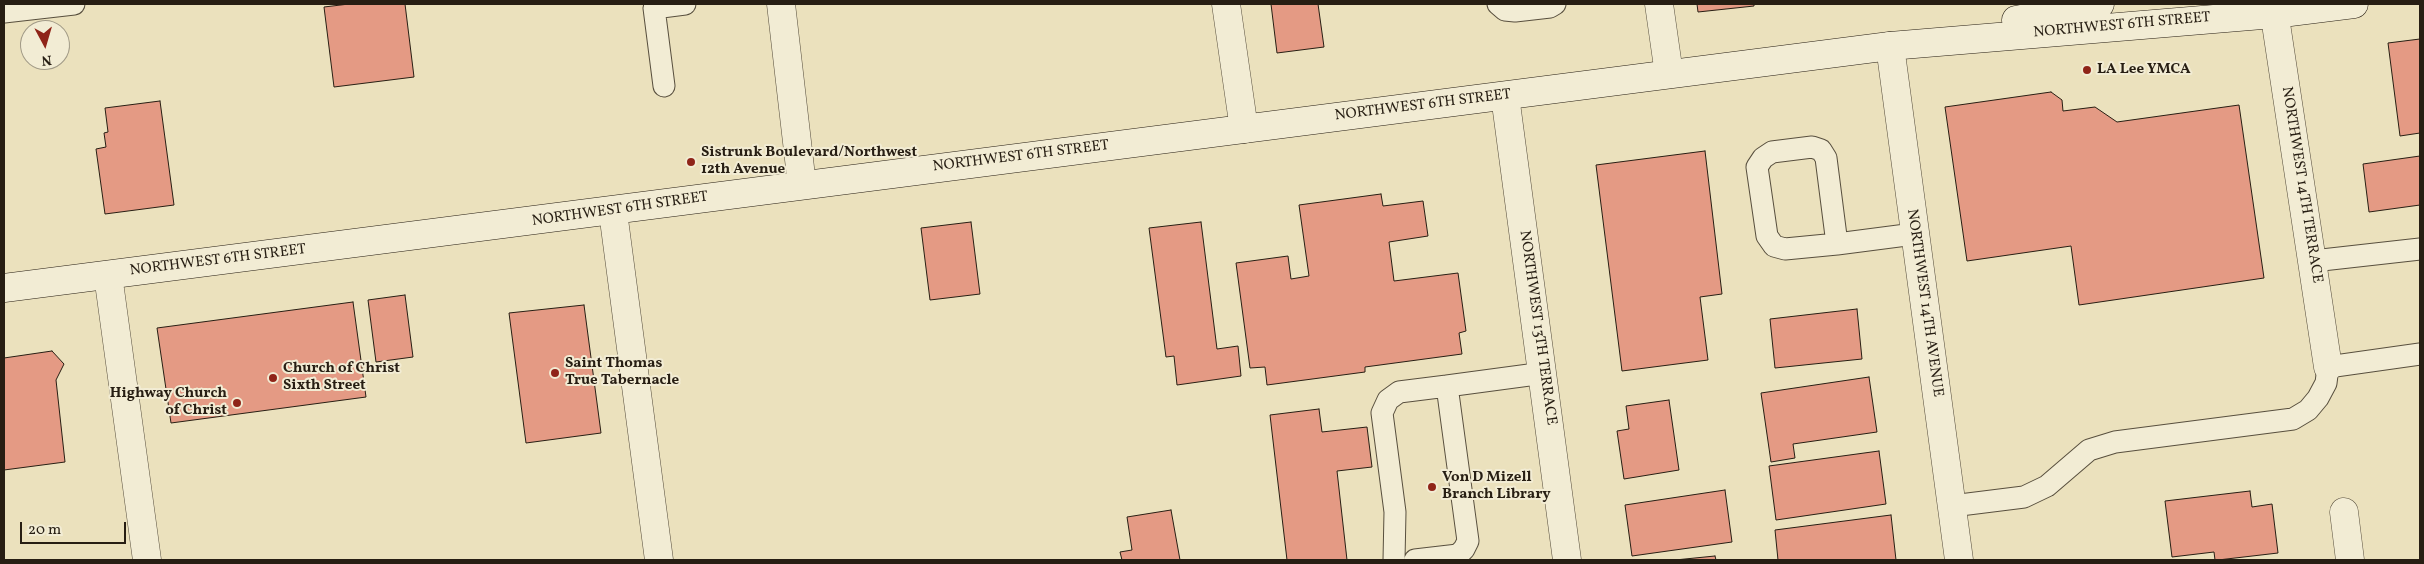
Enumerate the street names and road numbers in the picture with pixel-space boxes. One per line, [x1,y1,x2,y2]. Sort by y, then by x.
street label: NORTHWEST 6TH STREET [2033,9,2211,43]
street label: NORTHWEST 14TH TERRACE [2277,85,2325,285]
street label: NORTHWEST 6TH STREET [1334,86,1512,126]
street label: NORTHWEST 6TH STREET [932,137,1110,177]
street label: NORTHWEST 6TH STREET [531,189,709,231]
street label: NORTHWEST 14TH AVENUE [1902,208,1946,398]
street label: NORTHWEST 13TH TERRACE [1514,229,1560,427]
street label: NORTHWEST 6TH STREET [129,241,307,281]

